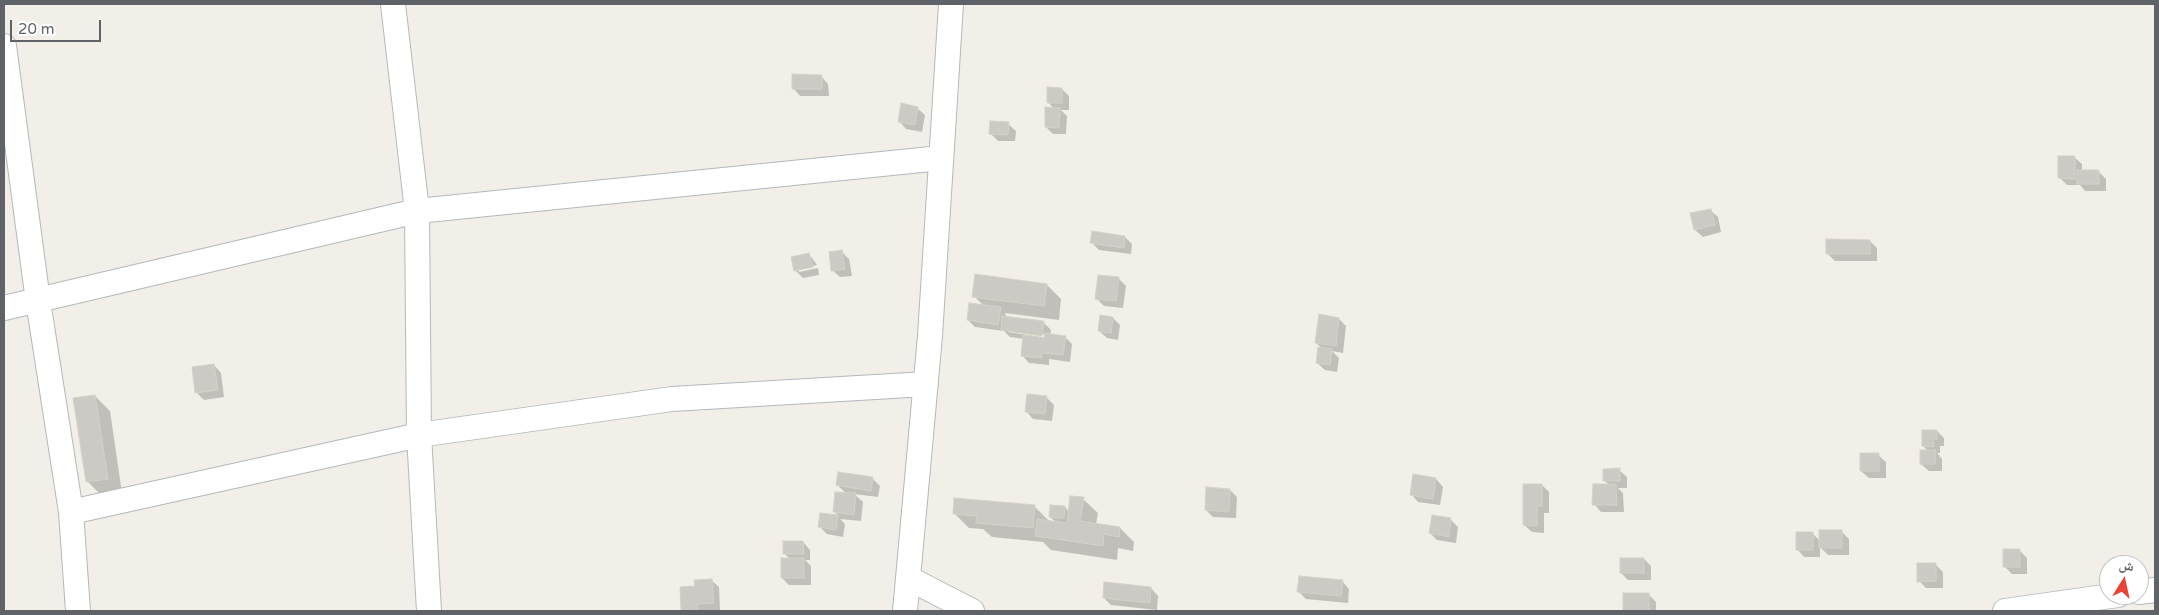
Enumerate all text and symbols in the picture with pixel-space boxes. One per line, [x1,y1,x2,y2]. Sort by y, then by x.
scale bar [12,10,104,42]
text: 20 m [18,20,55,38]
north arrow [2099,555,2149,605]
text: ش [2118,556,2135,575]

